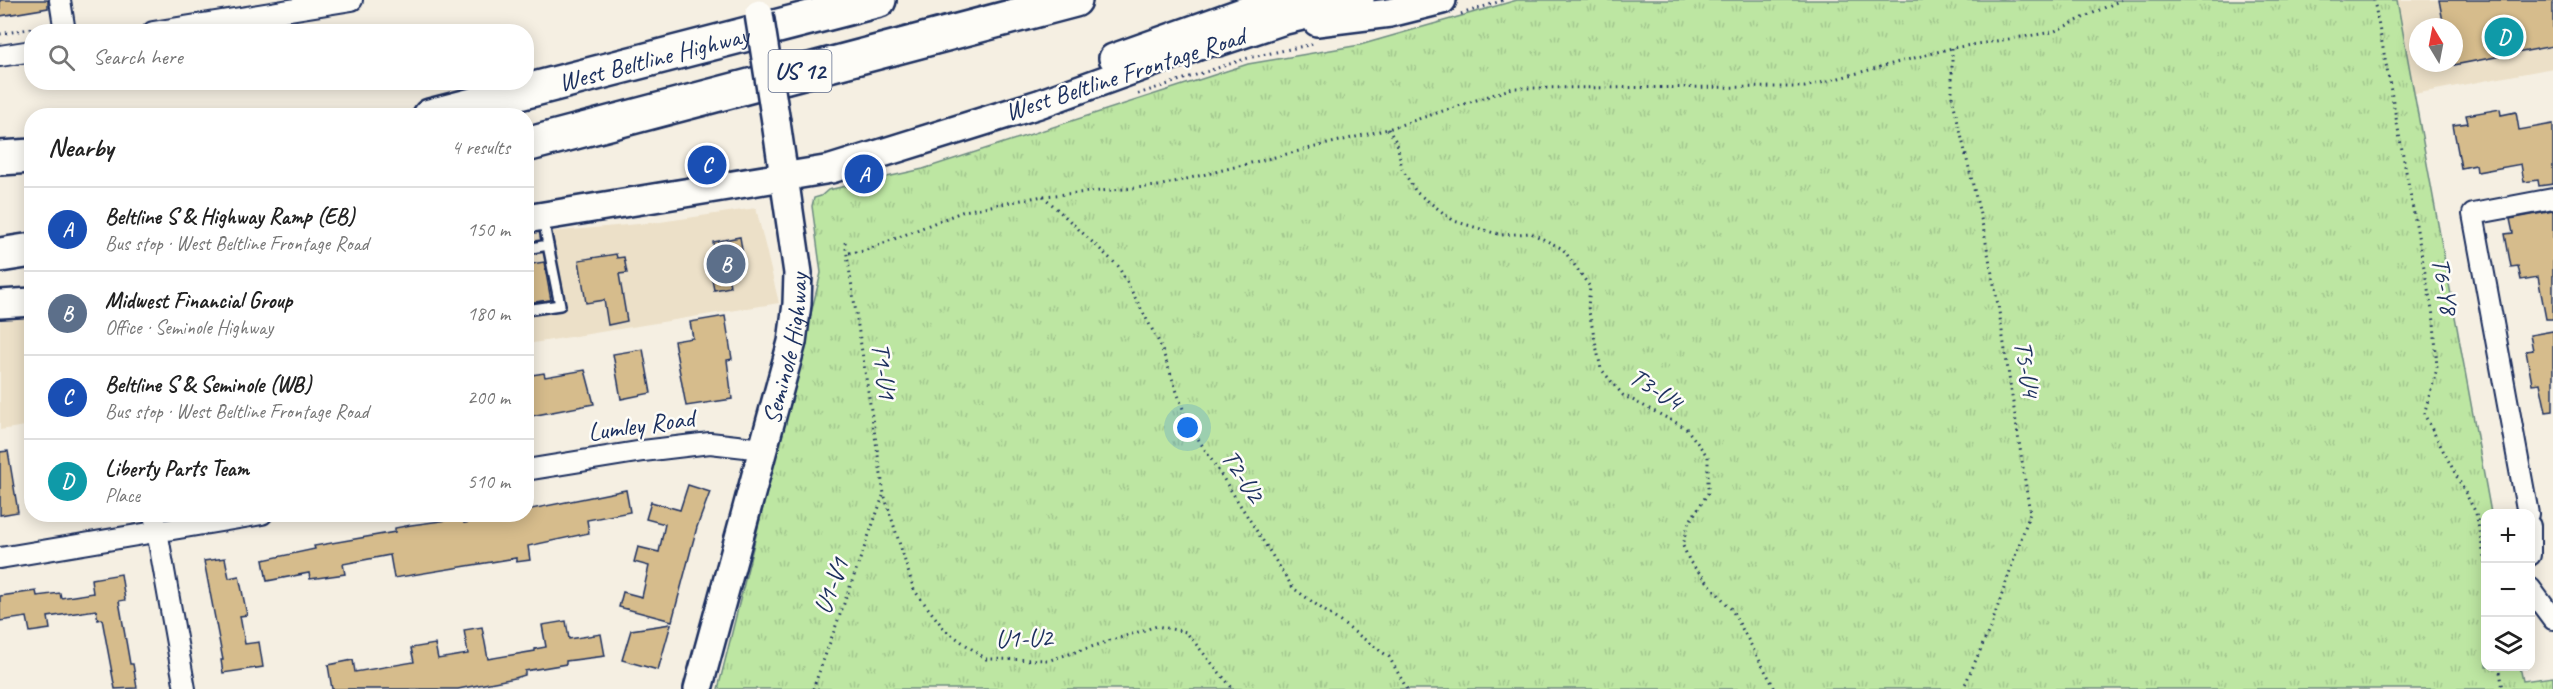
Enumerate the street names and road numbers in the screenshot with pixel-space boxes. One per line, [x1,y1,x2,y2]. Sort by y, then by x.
street label: West Beltline Highway [555,17,754,99]
street label: West Beltline Frontage Road [1001,18,1253,128]
road number: US 12 [768,50,832,92]
street label: T6-Y8 [2424,255,2467,319]
street label: Seminole Highway [754,270,815,428]
street label: T5-U4 [2006,339,2048,402]
street label: T1-U1 [864,341,904,402]
street label: T3-U4 [1623,360,1691,419]
street label: Lumley Road [586,401,700,449]
street label: T2-U2 [1214,443,1273,511]
street label: U1-V1 [806,552,857,618]
street label: U1-U2 [995,620,1055,655]

